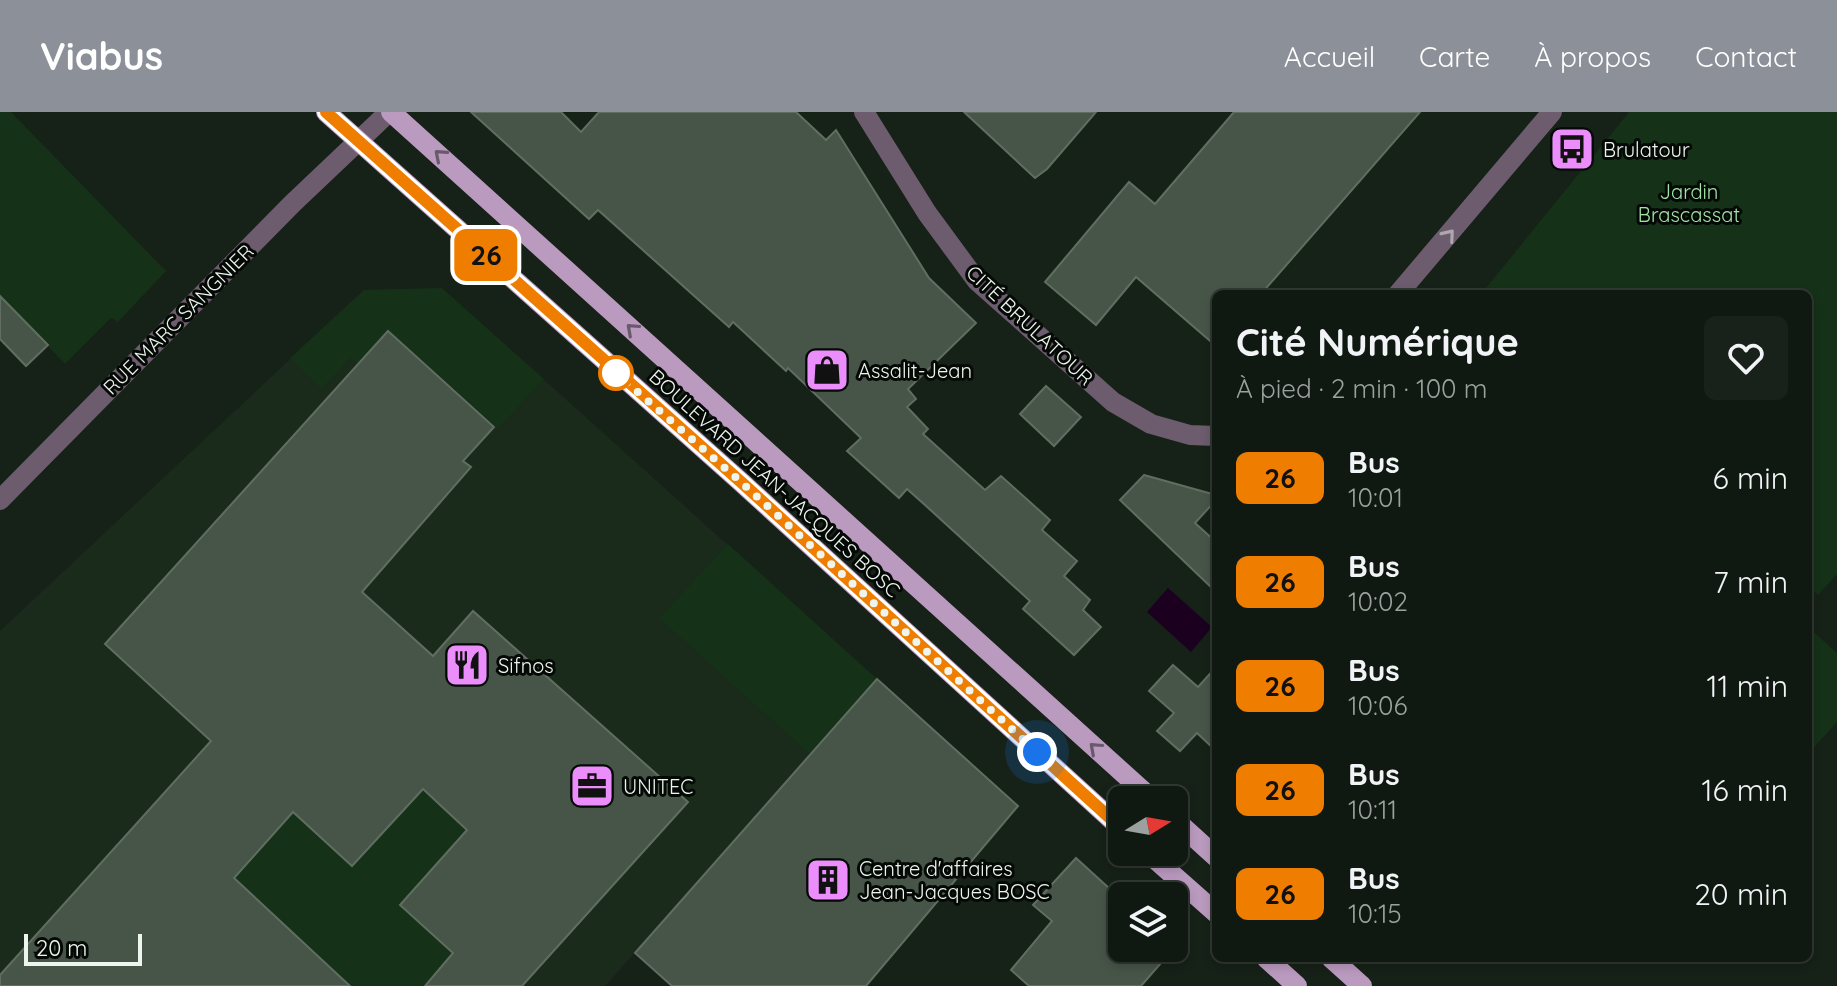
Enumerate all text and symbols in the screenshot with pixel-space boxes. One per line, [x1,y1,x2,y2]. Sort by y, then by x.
text: Viabus [40,32,163,80]
text: Accueil [1284,39,1375,74]
text: Carte [1419,39,1490,74]
text: À propos [1534,39,1651,74]
text: Contact [1695,39,1797,74]
bus stop icon: Brulatour [1548,125,1596,173]
place label: Brulatour [1603,137,1690,162]
one-way arrow [434,150,449,165]
park label: Jardin Brascassat [1638,179,1740,227]
line badge: 26 [450,229,522,281]
one-way arrow [1439,229,1454,244]
text: 26 [470,237,502,272]
street label: RUE MARC SANGNIER [98,239,258,399]
street label: CITÉ BRULATOUR [961,260,1099,390]
button: heart [1704,316,1788,400]
text: Cité Numérique [1236,318,1519,366]
one-way arrow [627,325,642,339]
shop icon: Assalit-Jean [803,346,851,394]
unlabelled marker [599,356,633,390]
place label: Assalit-Jean [858,358,972,383]
street label: BOULEVARD JEAN-JACQUES BOSC [644,364,906,602]
text: À pied · 2 min · 100 m [1236,372,1487,405]
text: Bus [1348,443,1400,481]
text: 6 min [1713,459,1788,497]
text: 26 [1264,460,1296,495]
text: 10:01 [1348,481,1403,514]
text: Bus [1348,547,1400,585]
text: 7 min [1713,563,1788,601]
text: 26 [1264,564,1296,599]
text: 10:02 [1348,585,1408,618]
restaurant icon: Sifnos [443,641,491,689]
text: Bus [1348,651,1400,689]
place label: Sifnos [498,653,554,678]
text: 11 min [1706,667,1788,705]
text: 26 [1264,668,1296,703]
text: 10:06 [1348,689,1407,722]
your location [1017,732,1057,772]
one-way arrow [1090,743,1105,757]
text: Bus [1348,755,1400,793]
office icon: UNITEC [568,762,616,810]
text: 16 min [1701,771,1788,809]
text: 26 [1264,772,1296,807]
place label: UNITEC [623,774,693,799]
north arrow [1108,786,1188,866]
map controls [1108,786,1188,962]
text: 10:11 [1348,793,1397,826]
building icon: Centre d'affaires Jean-Jacques BOSC [804,856,852,904]
place label: Centre d'affaires Jean-Jacques BOSC [859,856,1050,904]
text: Bus [1348,859,1400,897]
text: 20 min [1694,875,1788,913]
text: 26 [1264,876,1296,911]
button: layers [1108,882,1188,962]
text: 10:15 [1348,897,1402,930]
scale bar [24,930,142,966]
text: 20 m [36,934,87,962]

